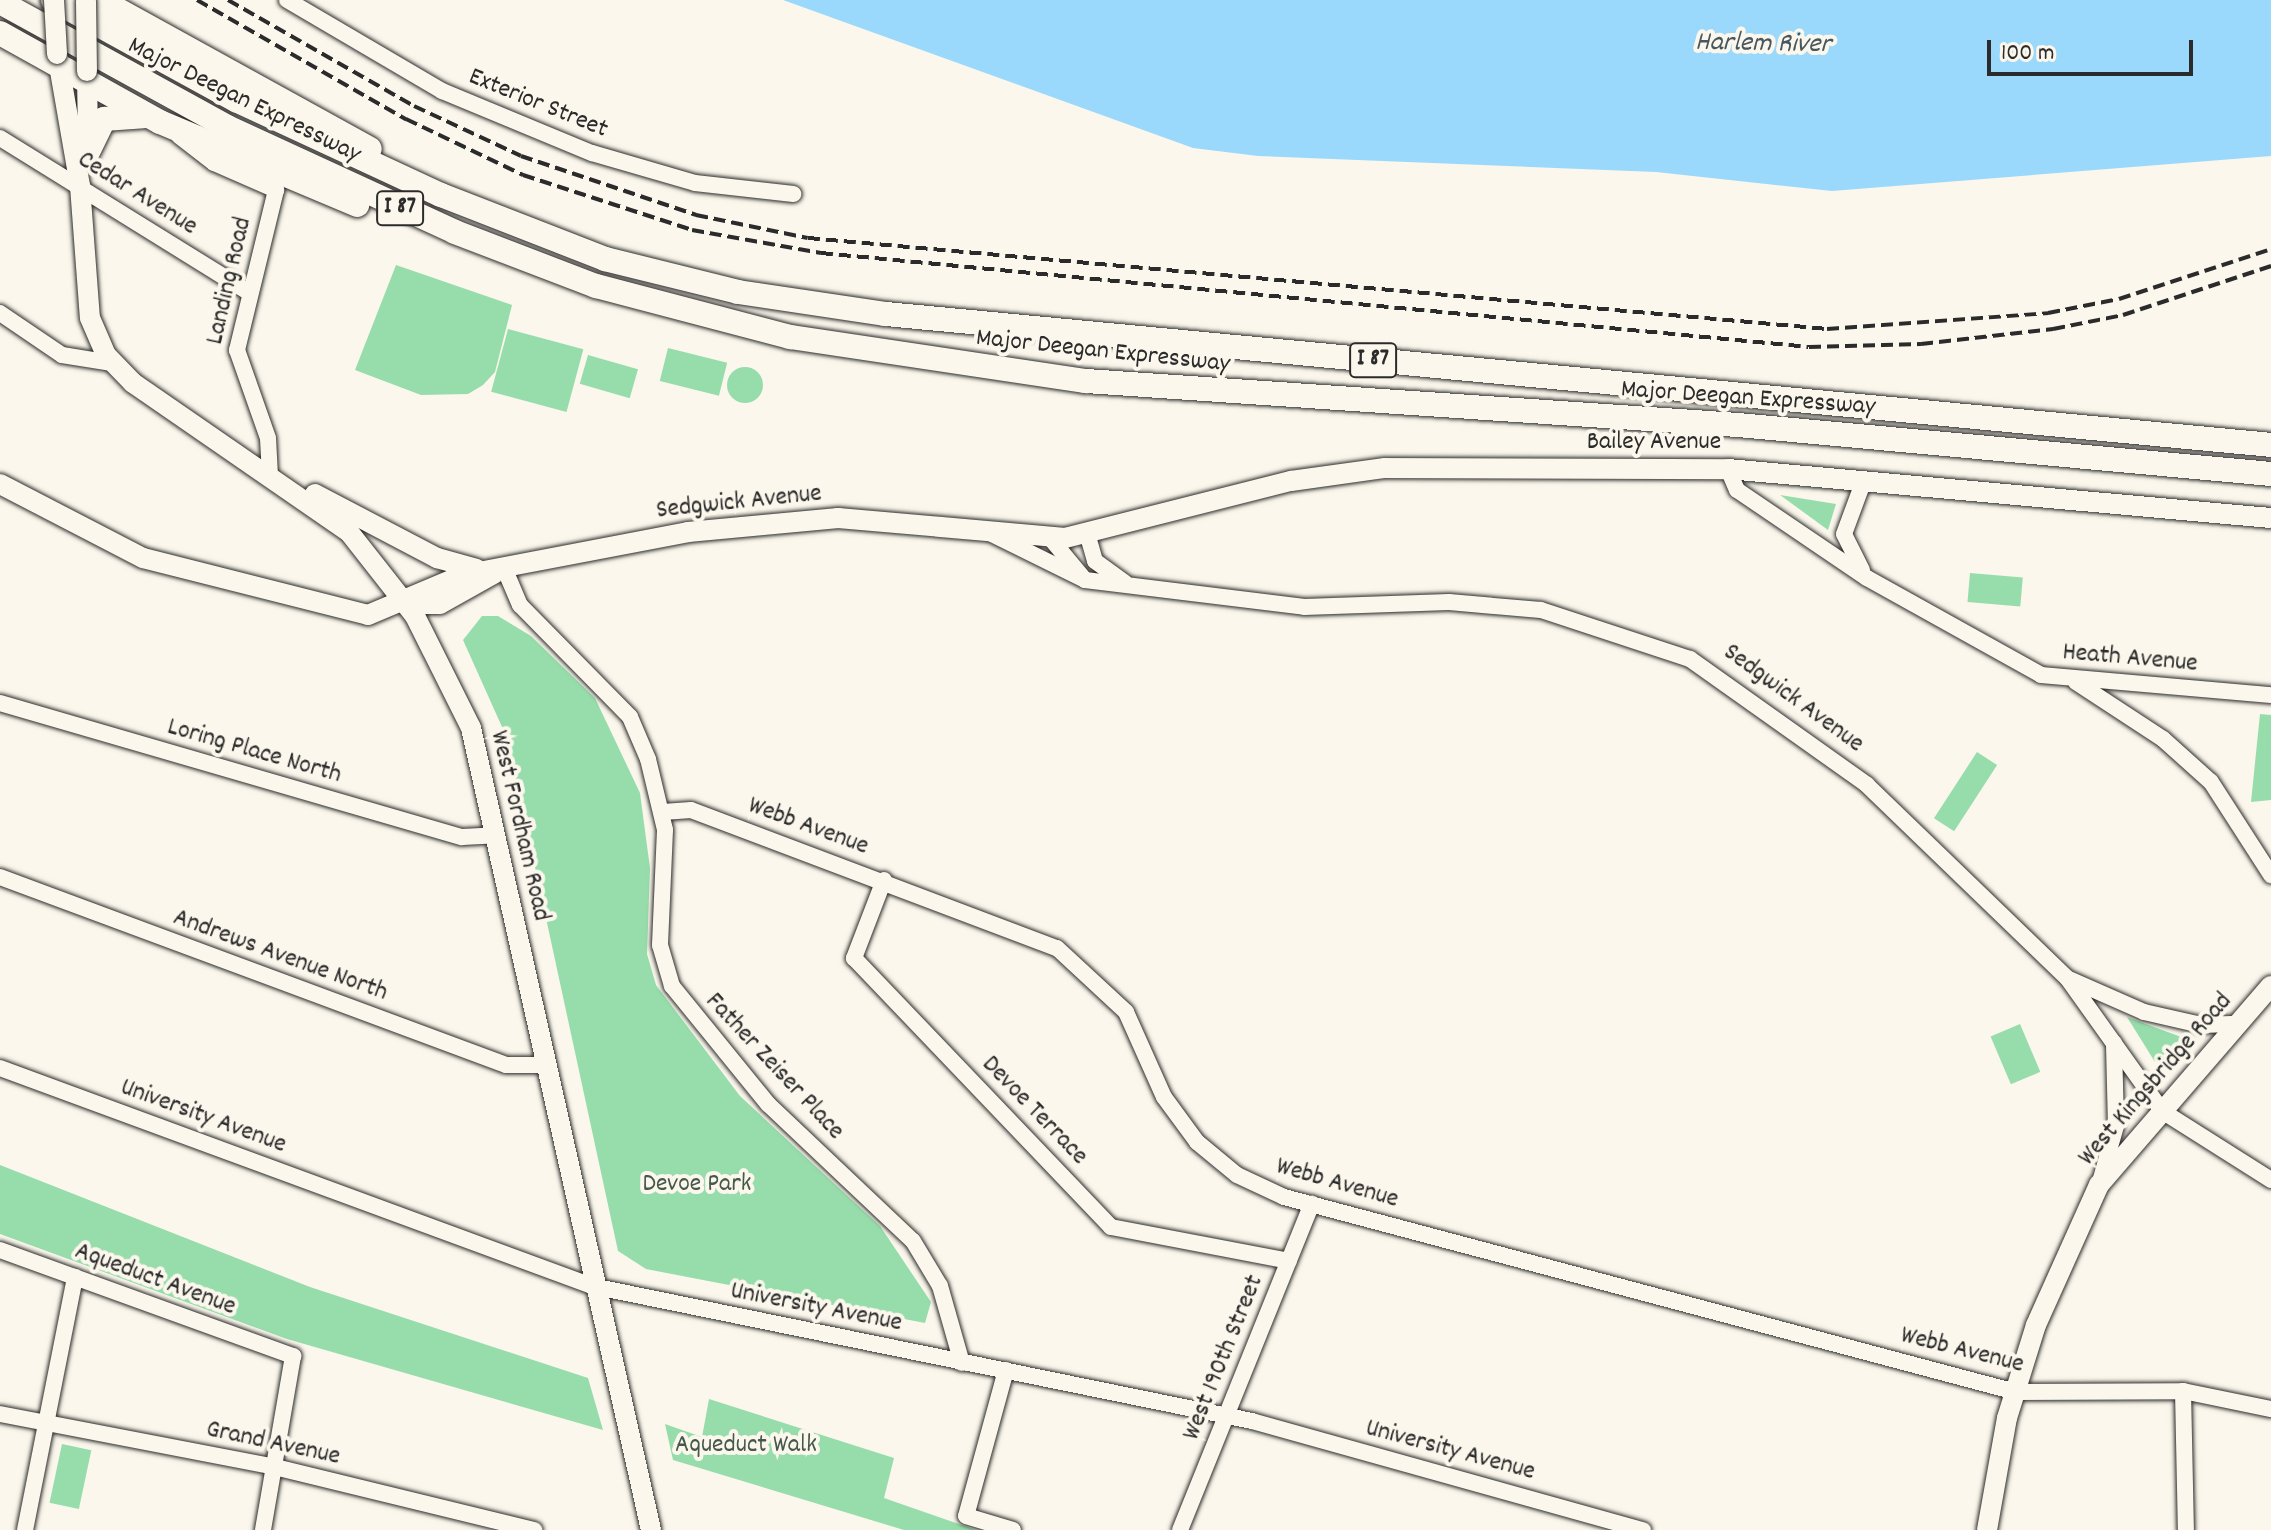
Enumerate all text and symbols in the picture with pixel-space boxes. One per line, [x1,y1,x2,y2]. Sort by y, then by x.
scale bar [1991,24,2197,74]
water label: Harlem River [1695,27,1831,63]
street label: Major Deegan Expressway [123,31,365,171]
text: 100 m [2001,37,2054,71]
street label: Exterior Street [464,62,612,146]
street label: Cedar Avenue [71,145,203,243]
road number: I 87 [376,188,424,228]
street label: Landing Road [200,214,260,348]
street label: Major Deegan Expressway [974,323,1232,381]
road number: I 87 [1349,340,1397,380]
street label: Major Deegan Expressway [1620,375,1876,423]
street label: Bailey Avenue [1587,427,1721,459]
street label: Sedgwick Avenue [655,479,823,527]
street label: Sedgwick Avenue [1717,638,1869,760]
street label: Heath Avenue [2061,638,2199,680]
street label: Loring Place North [163,712,345,792]
street label: West Fordham Road [482,728,556,924]
street label: Webb Avenue [743,791,873,863]
street label: Andrews Avenue North [169,903,391,1009]
street label: Father Zeiser Place [698,987,850,1147]
street label: West Kingsbridge Road [2072,987,2240,1173]
street label: Devoe Terrace [974,1050,1094,1172]
street label: University Avenue [116,1073,290,1161]
street label: Webb Avenue [1272,1152,1402,1216]
park label: Devoe Park [643,1169,751,1201]
street label: Aqueduct Avenue [70,1236,240,1324]
street label: West 190th Street [1177,1271,1271,1445]
street label: University Avenue [728,1276,904,1340]
street label: Webb Avenue [1897,1321,2027,1381]
street label: University Avenue [1362,1413,1538,1489]
street label: Grand Avenue [203,1415,343,1473]
park label: Aqueduct Walk [675,1430,817,1462]

